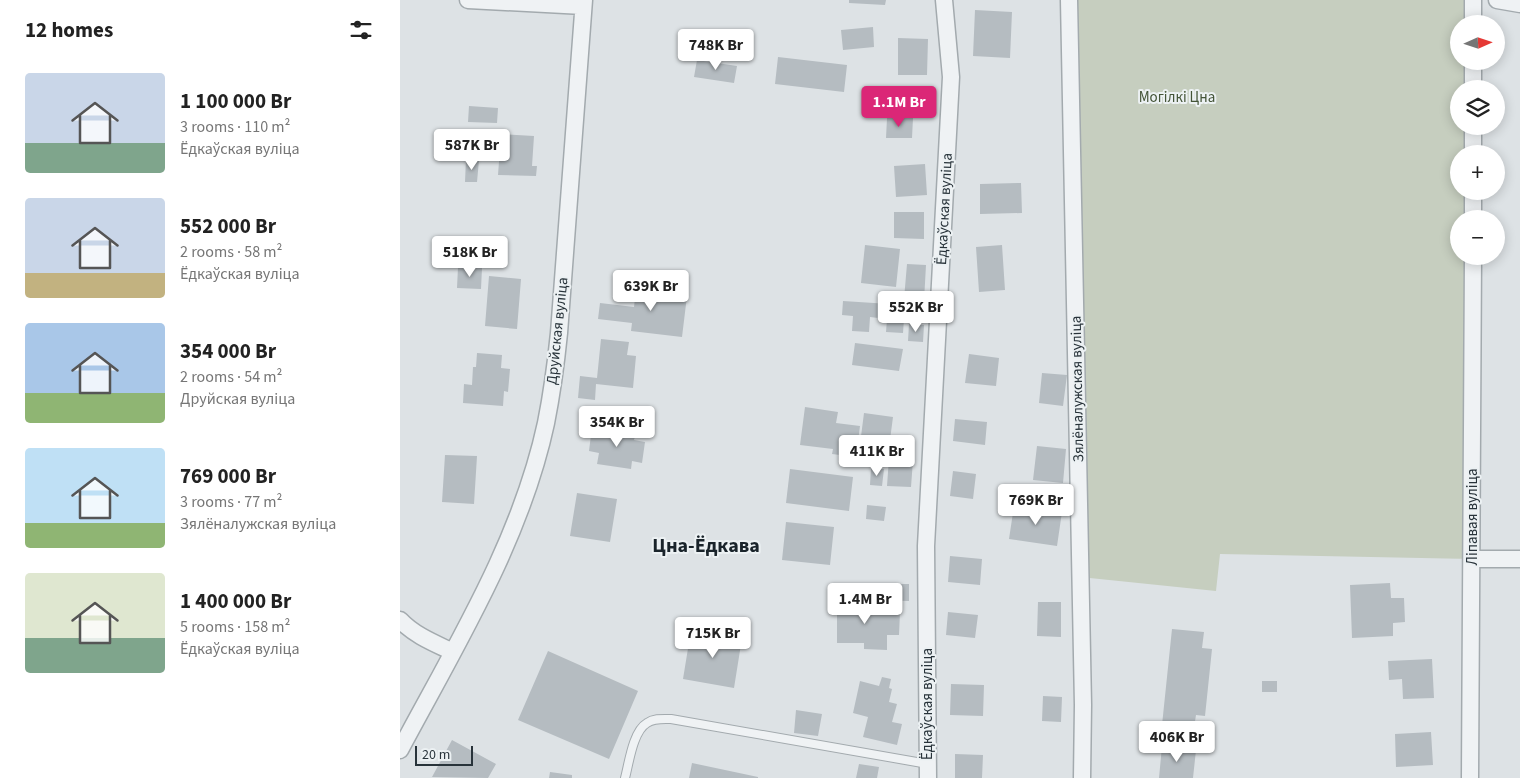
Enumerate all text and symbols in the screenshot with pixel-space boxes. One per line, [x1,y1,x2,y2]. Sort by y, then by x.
text: 12 homes [25,15,113,45]
north arrow [1450,15,1505,70]
map controls [1450,15,1505,265]
icon: filters [347,16,375,44]
pin: 748K Br [670,28,762,71]
text: 748K Br [689,34,743,56]
button: layers [1450,80,1505,135]
text: 1 100 000 Br [180,86,291,116]
pin: 1.1M Br [853,86,945,128]
park label: Могілкі Цна [1139,87,1215,108]
text: 1.1M Br [872,91,926,113]
icon: home [65,93,125,153]
text: 3 rooms · 110 m² [180,116,290,138]
pin: 587K Br [426,128,518,171]
text: 587K Br [445,134,499,156]
text: Ёдкаўская вуліца [180,138,300,160]
button: + [1450,145,1505,200]
street label: Ёдкаўская вуліца [931,152,958,266]
button: − [1450,210,1505,265]
text: 552 000 Br [180,211,276,241]
icon: home [65,218,125,278]
pin: 518K Br [424,236,516,278]
text: 2 rooms · 58 m² [180,241,282,263]
text: 518K Br [443,241,497,263]
text: Ёдкаўская вуліца [180,263,300,285]
pin: 639K Br [605,270,697,312]
text: 639K Br [624,275,678,297]
street label: Друйская вуліца [541,276,574,386]
pin: 552K Br [870,290,962,333]
text: 552K Br [889,296,943,318]
street label: Зялёналужская вуліца [1066,316,1089,462]
text: 354 000 Br [180,336,276,366]
icon: home [65,343,125,403]
text: 2 rooms · 54 m² [180,366,282,388]
text: Друйская вуліца [180,388,295,410]
pin: 354K Br [571,406,663,448]
text: 354K Br [590,411,644,433]
pin: 411K Br [831,434,923,477]
text: 411K Br [850,440,904,462]
text: 769 000 Br [180,461,276,491]
icon: home [65,468,125,528]
street label: Ліпавая вуліца [1462,468,1483,566]
pin: 769K Br [990,484,1082,526]
text: 769K Br [1009,489,1063,511]
text: 3 rooms · 77 m² [180,491,282,513]
text: Зялёналужская вуліца [180,513,336,535]
district label: Цна-Ёдкава [652,532,760,560]
pin: 1.4M Br [819,582,911,625]
text: 1 400 000 Br [180,586,291,616]
text: 1.4M Br [838,588,892,610]
icon: home [65,593,125,653]
text: 5 rooms · 158 m² [180,616,290,638]
pin: 715K Br [667,616,759,659]
text: 715K Br [686,622,740,644]
text: Ёдкаўская вуліца [180,638,300,660]
street label: Ёдкаўская вуліца [917,648,938,760]
pin: 406K Br [1131,720,1223,763]
text: 406K Br [1150,726,1204,748]
scale bar [415,743,472,766]
text: 20 m [422,745,450,765]

